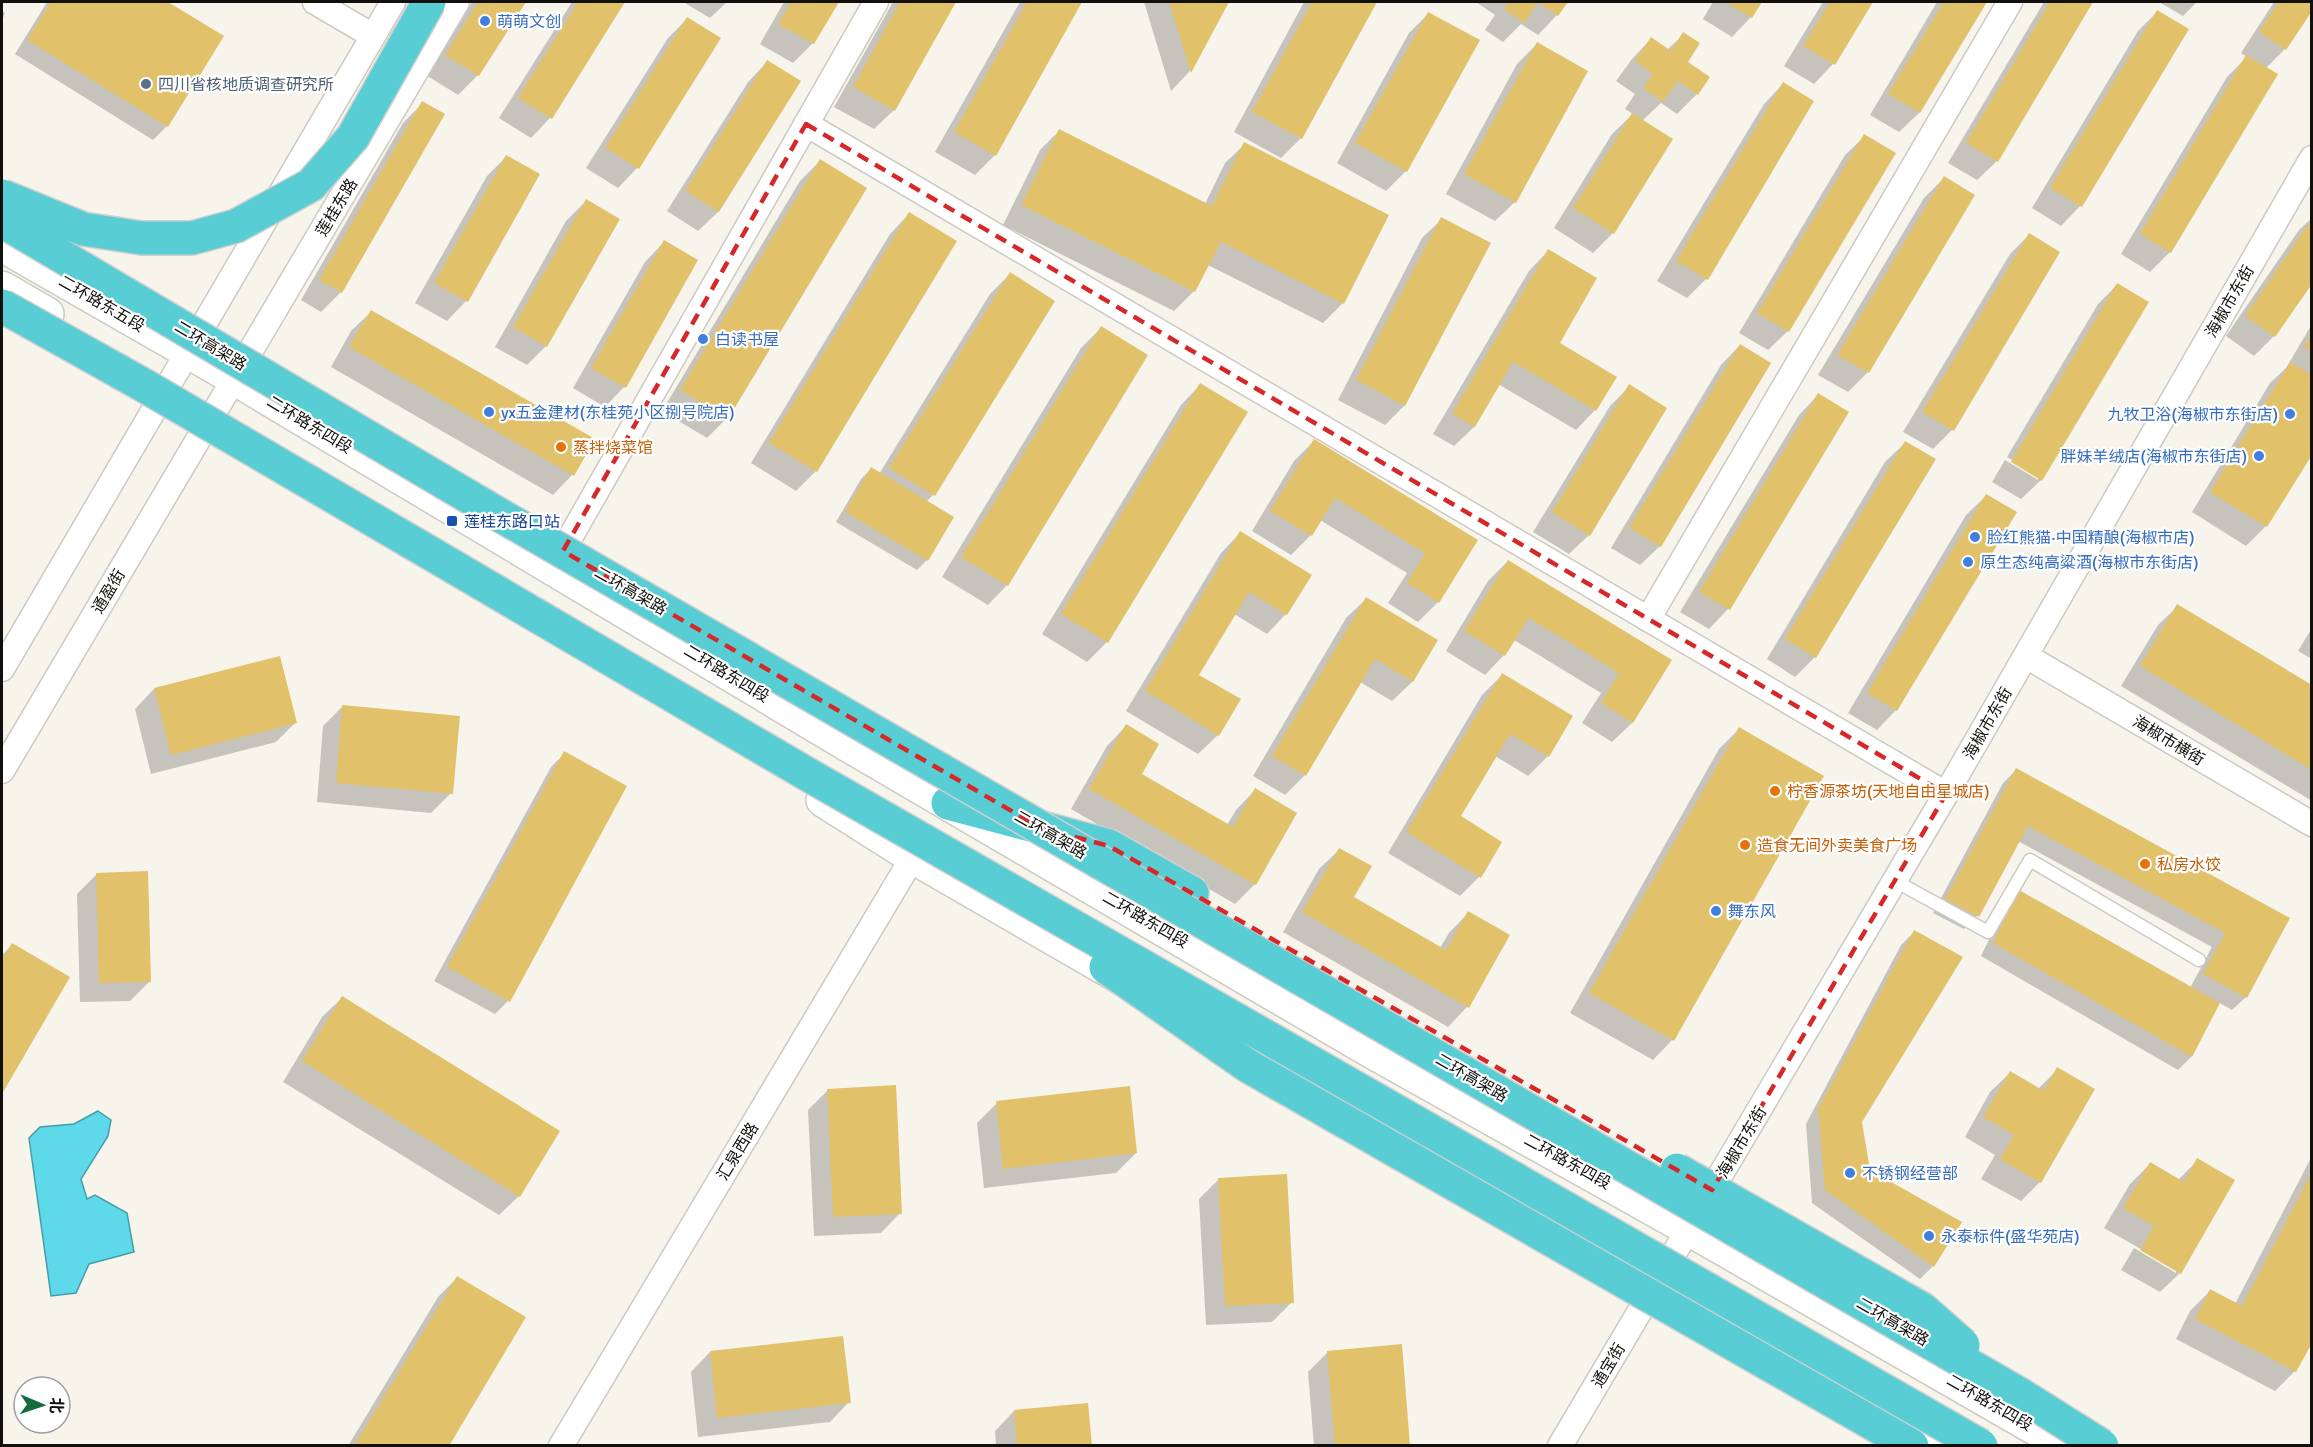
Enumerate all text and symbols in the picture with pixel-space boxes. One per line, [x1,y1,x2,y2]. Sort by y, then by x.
place label: 萌萌文创 [497,12,561,32]
marker: 萌萌文创 [478,14,492,28]
place label: 四川省核地质调查研究所 [158,75,334,95]
marker: 四川省核地质调查研究所 [139,77,153,91]
street label: 莲桂东路 [312,175,362,240]
street label: 海椒市东街 [2201,262,2259,341]
street label: 二环路东五段 [55,271,148,337]
street label: 二环高架路 [171,317,250,375]
place label: 白读书屋 [715,330,779,350]
marker: 白读书屋 [696,332,710,346]
street label: 二环路东四段 [263,392,356,458]
place label: yx五金建材(东桂苑小区捌号院店) [501,403,734,423]
marker: yx五金建材(东桂苑小区捌号院店) [482,405,496,419]
place label: 九牧卫浴(海椒市东街店) [2107,405,2278,425]
marker: 九牧卫浴(海椒市东街店) [2283,407,2297,421]
place label: 蒸拌烧菜馆 [573,438,653,458]
marker: 蒸拌烧菜馆 [554,440,568,454]
place label: 胖妹羊绒店(海椒市东街店) [2060,447,2247,467]
marker: 胖妹羊绒店(海椒市东街店) [2252,449,2266,463]
place label: 莲桂东路口站 [464,512,560,532]
marker: 莲桂东路口站 [445,514,459,528]
place label: 脸红熊猫·中国精酿(海椒市店) [1987,528,2194,548]
marker: 脸红熊猫·中国精酿(海椒市店) [1968,530,1982,544]
place label: 原生态纯高粱酒(海椒市东街店) [1980,553,2199,573]
marker: 原生态纯高粱酒(海椒市东街店) [1961,555,1975,569]
street label: 二环高架路 [591,562,670,620]
street label: 通盈街 [88,566,130,617]
street label: 二环路东四段 [680,641,773,707]
street label: 海椒市东街 [1959,684,2017,763]
street label: 海椒市横街 [2129,712,2208,770]
place label: 柠香源茶坊(天地自由星城店) [1787,782,1990,802]
marker: 柠香源茶坊(天地自由星城店) [1768,784,1782,798]
street label: 二环高架路 [1011,806,1090,864]
place label: 造食无间外卖美食广场 [1757,836,1917,856]
marker: 造食无间外卖美食广场 [1738,838,1752,852]
place label: 私房水饺 [2157,855,2221,875]
marker: 私房水饺 [2138,857,2152,871]
street label: 二环路东四段 [1099,887,1192,953]
place label: 舞东风 [1728,902,1776,922]
marker: 舞东风 [1709,904,1723,918]
street label: 二环高架路 [1432,1049,1511,1107]
street label: 海椒市东街 [1713,1103,1771,1182]
street label: 汇泉西路 [713,1119,763,1184]
street label: 二环路东四段 [1521,1130,1614,1194]
place label: 不锈钢经营部 [1862,1164,1958,1184]
marker: 不锈钢经营部 [1843,1166,1857,1180]
place label: 永泰标件(盛华苑店) [1941,1227,2080,1247]
marker: 永泰标件(盛华苑店) [1922,1229,1936,1243]
street label: 二环高架路 [1853,1293,1932,1351]
street label: 通宝街 [1588,1340,1630,1391]
street label: 二环路东四段 [1943,1370,2036,1436]
north arrow [12,1375,72,1435]
text: 北 [46,1397,66,1414]

